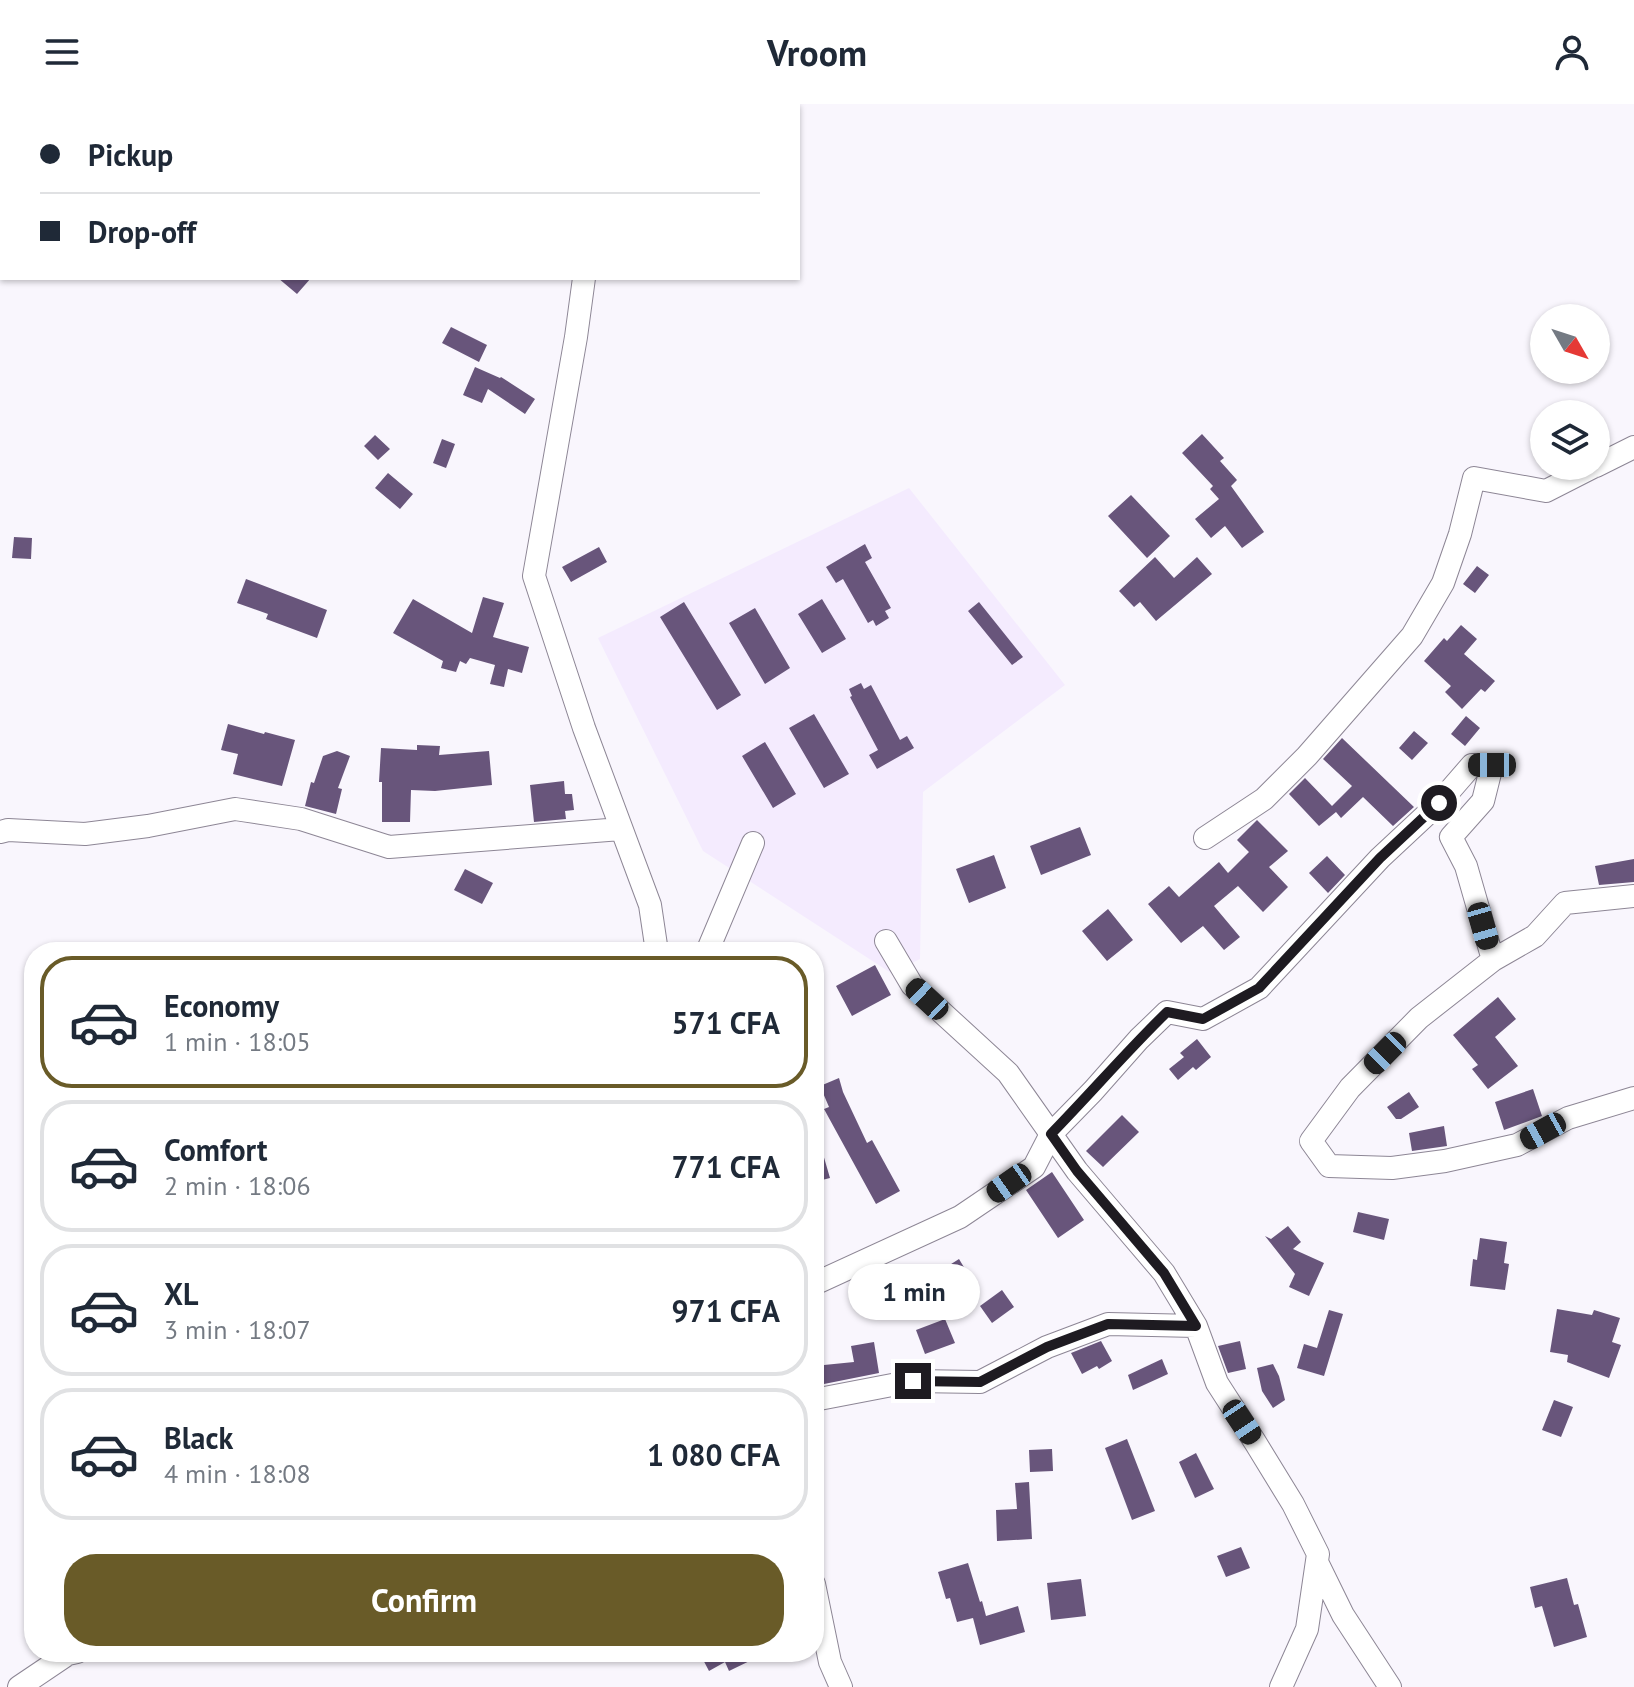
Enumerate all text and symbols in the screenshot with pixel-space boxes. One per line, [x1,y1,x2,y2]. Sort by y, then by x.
text: Vroom [767,29,867,76]
icon: menu [40,30,84,74]
icon: person [1550,30,1594,74]
text: Pickup [88,135,173,174]
text: Drop-off [88,212,196,251]
north arrow [1530,304,1610,384]
map controls [1530,304,1610,480]
button: layers [1530,400,1610,480]
car [1468,753,1516,777]
route start [1421,785,1457,821]
car [1465,900,1501,952]
car [901,974,953,1024]
icon: car [68,986,140,1058]
text: Economy [164,986,279,1025]
text: 571 CFA [672,1003,780,1042]
text: 1 min · 18:05 [164,1025,311,1058]
car [1360,1028,1410,1078]
car [1516,1109,1570,1153]
icon: car [68,1130,140,1202]
text: Comfort [164,1130,267,1169]
text: 771 CFA [672,1147,780,1186]
car [982,1159,1036,1207]
text: 2 min · 18:06 [164,1169,311,1202]
callout: 1 min [847,1265,979,1321]
icon: car [68,1274,140,1346]
text: XL [164,1274,198,1313]
text: 1 min [882,1275,946,1308]
text: 971 CFA [672,1291,780,1330]
text: 3 min · 18:07 [164,1313,311,1346]
route end [895,1363,931,1399]
car [1219,1395,1265,1449]
icon: car [68,1418,140,1490]
text: Black [164,1418,233,1457]
text: 1 080 CFA [647,1435,780,1474]
text: 4 min · 18:08 [164,1457,311,1490]
button: Confirm [64,1554,784,1646]

